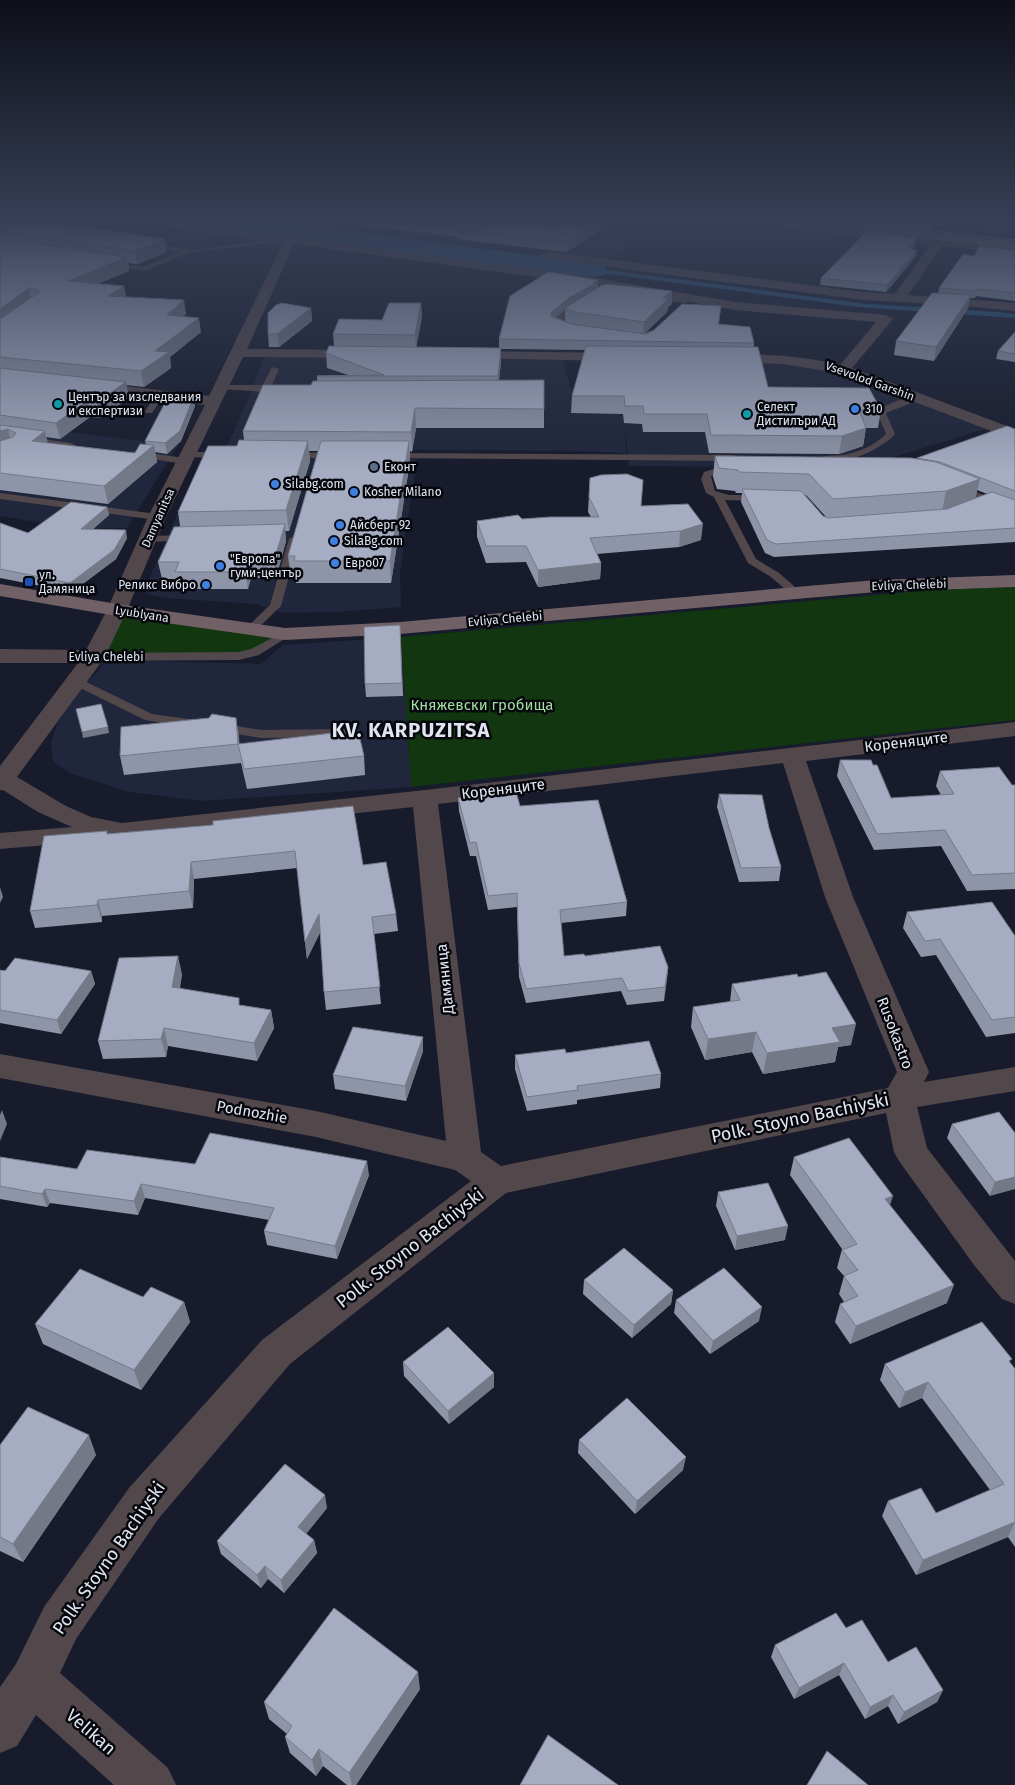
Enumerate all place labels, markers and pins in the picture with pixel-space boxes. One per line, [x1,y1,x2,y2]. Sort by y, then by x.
place label: Център за изследвания и експертизи [68,390,201,418]
marker: Център за изследвания и експертизи [52,398,64,410]
place label: Селект Дистилъри АД [756,400,836,428]
place label: 310 [865,402,883,416]
marker: 310 [849,403,861,415]
marker: Селект Дистилъри АД [741,408,753,420]
place label: Еконт [384,460,417,474]
marker: Еконт [368,461,380,473]
place label: Silabg.com [285,477,344,491]
marker: Silabg.com [269,478,281,490]
place label: Kosher Milano [364,485,442,499]
marker: Kosher Milano [348,486,360,498]
place label: Айсберг 92 [350,518,411,532]
marker: Айсберг 92 [334,519,346,531]
place label: SilaBg.com [344,534,403,548]
marker: SilaBg.com [328,535,340,547]
place label: "Европа" гуми-център [230,552,302,580]
place label: Евро07 [345,556,384,570]
marker: Евро07 [329,557,341,569]
marker: "Европа" гуми-център [214,560,226,572]
place label: ул. Дамяница [38,568,95,596]
marker: ул. Дамяница [23,576,35,588]
place label: Реликс Вибро [118,578,196,592]
marker: Реликс Вибро [200,579,212,591]

